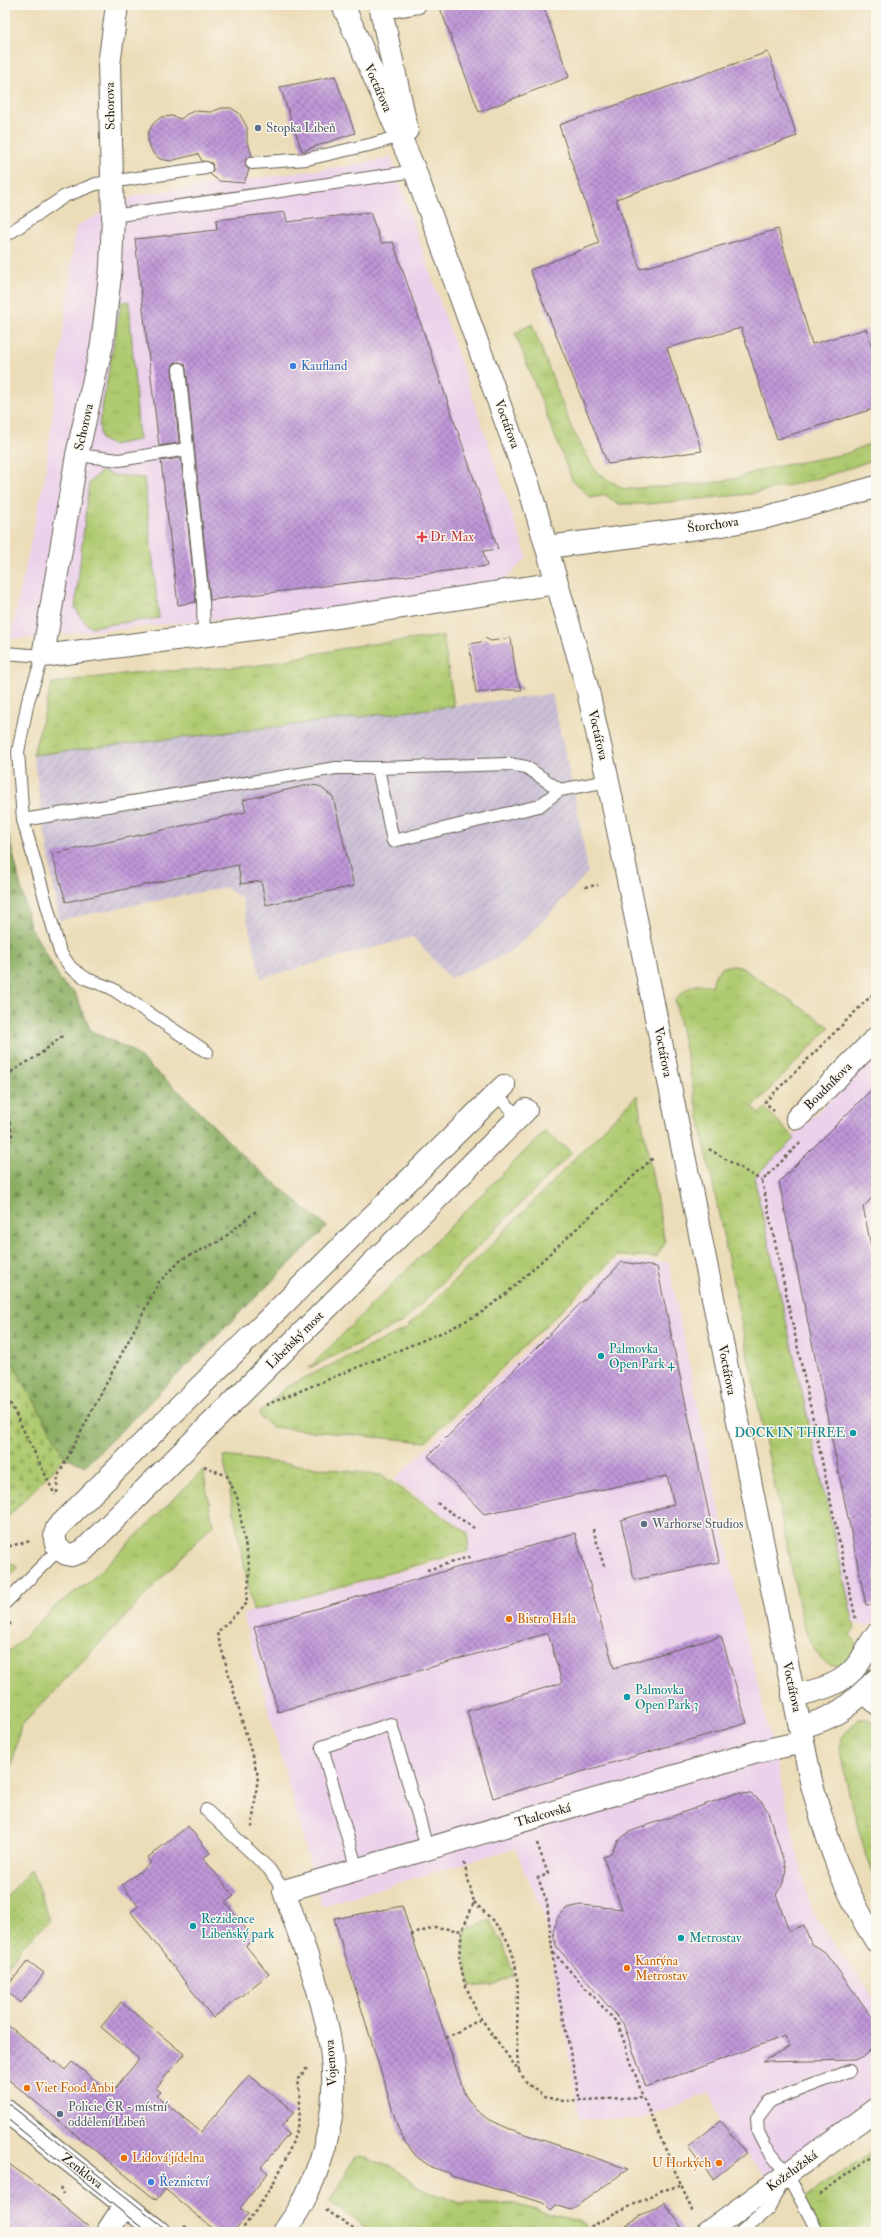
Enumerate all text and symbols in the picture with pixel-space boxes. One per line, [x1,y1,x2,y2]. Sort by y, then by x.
street label: Voctářova [360,61,396,115]
street label: Schorova [102,82,118,130]
place label: Stopka Libeň [266,120,336,137]
marker: Stopka Libeň [253,123,263,133]
place label: Kaufland [301,358,348,374]
marker: Kaufland [288,361,298,371]
street label: Voctářova [491,397,523,451]
street label: Schorova [71,401,97,452]
street label: Štorchova [686,511,740,537]
place label: Dr. Max [430,529,474,545]
marker: Dr. Max [417,532,427,542]
street label: Voctářova [584,708,612,762]
street label: Voctářova [650,1025,676,1079]
street label: Boudníkova [801,1058,856,1113]
street label: Libeňský most [263,1308,328,1373]
place label: Palmovka Open Park 4 [609,1341,675,1373]
street label: Voctářova [714,1343,740,1397]
marker: Palmovka Open Park 4 [596,1351,606,1361]
place label: DOCK IN THREE [735,1425,845,1441]
marker: DOCK IN THREE [848,1428,858,1438]
place label: Warhorse Studios [651,1516,744,1532]
marker: Warhorse Studios [639,1519,649,1529]
place label: Bistro Hala [517,1611,577,1627]
marker: Bistro Hala [504,1614,514,1624]
street label: Voctářova [779,1660,805,1714]
place label: Palmovka Open Park 3 [635,1682,698,1714]
marker: Palmovka Open Park 3 [622,1692,632,1702]
street label: Tkalcovská [513,1799,573,1831]
place label: Rezidence Libeňský park [201,1911,275,1943]
marker: Rezidence Libeňský park [188,1921,198,1931]
place label: Metrostav [689,1930,742,1946]
marker: Metrostav [676,1933,686,1943]
place label: Kantýna Metrostav [635,1953,688,1984]
marker: Kantýna Metrostav [622,1963,632,1973]
street label: Vojenova [321,2039,341,2087]
place label: Viet Food Anbi [35,2080,115,2096]
marker: Viet Food Anbi [22,2083,32,2093]
place label: Policie ČR - místní oddělení Libeň [68,2097,169,2130]
marker: Policie ČR - místní oddělení Libeň [55,2109,65,2119]
street label: Koželužská [763,2147,821,2195]
street label: Zenklova [58,2150,107,2193]
place label: Lidová jídelna [132,2150,205,2166]
marker: Lidová jídelna [119,2153,129,2163]
place label: U Horkých [652,2155,711,2172]
marker: U Horkých [714,2158,724,2168]
place label: Řeznictví [159,2172,210,2190]
marker: Řeznictví [146,2177,156,2187]

